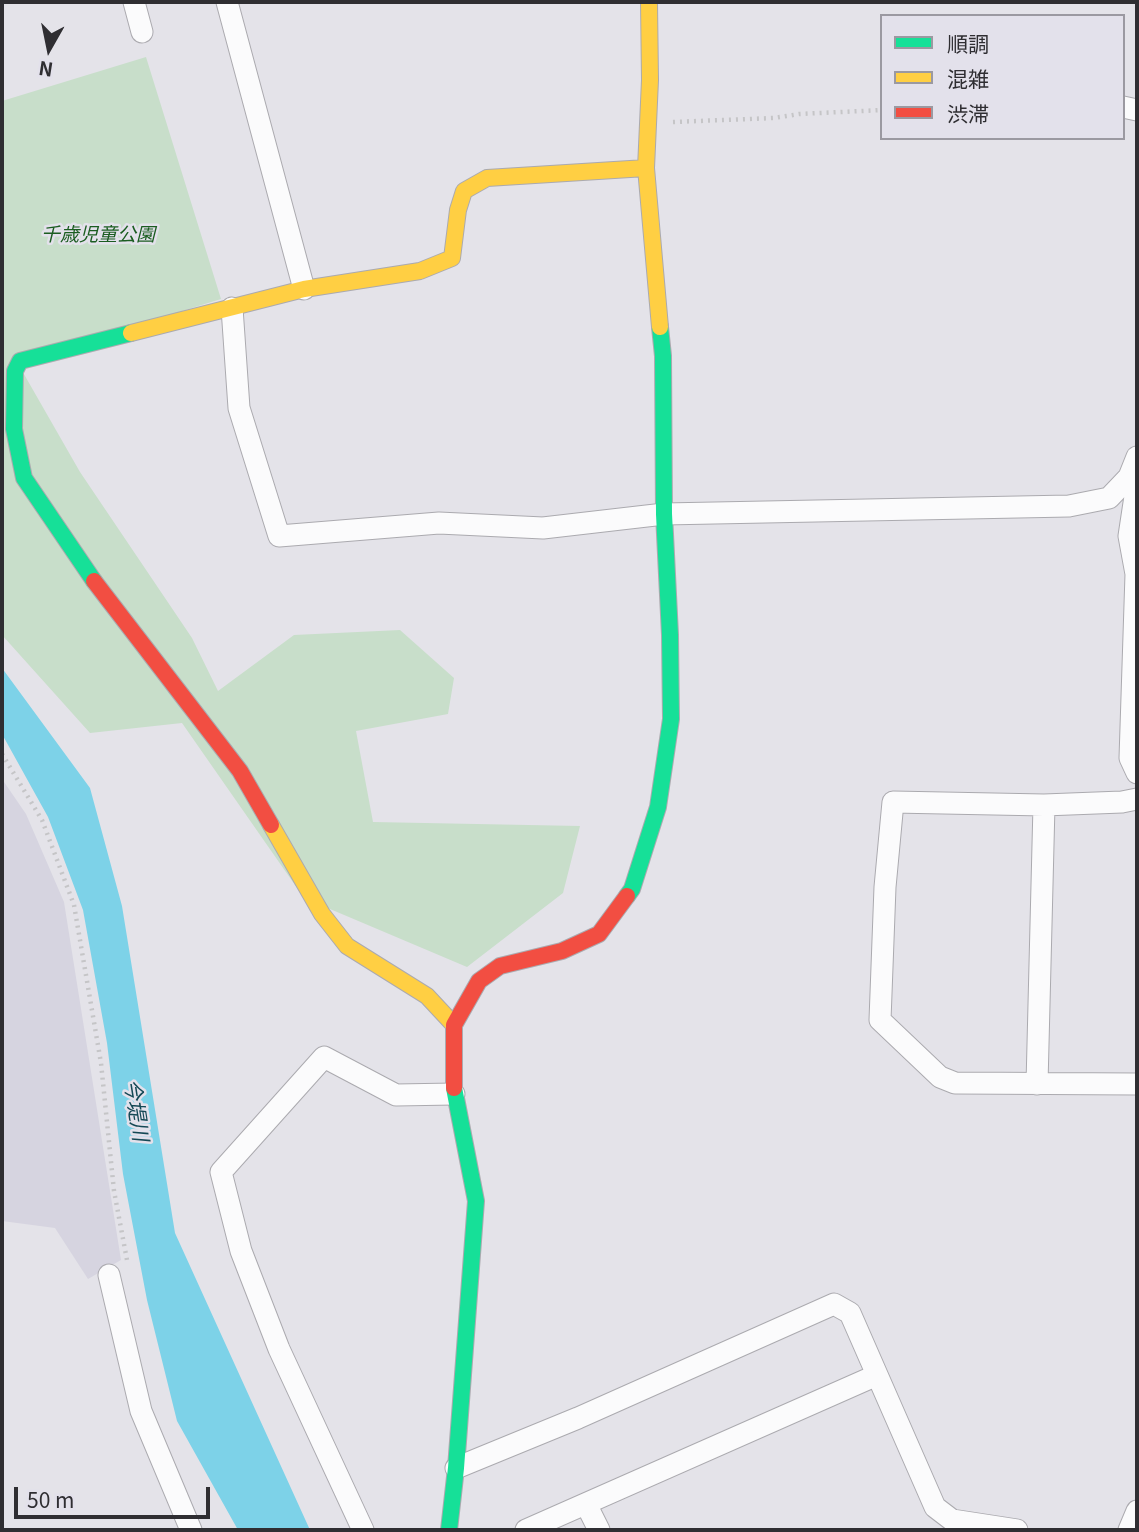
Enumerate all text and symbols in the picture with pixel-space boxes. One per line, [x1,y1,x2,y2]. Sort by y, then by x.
north arrow [14,14,84,84]
legend [880,14,1125,140]
text: 順調 [947,28,989,58]
text: N [37,56,55,85]
text: 混雑 [947,63,989,93]
text: 渋滞 [947,98,989,128]
park label: 千歳児童公園 [41,223,155,245]
water label: 今堤川 [120,1077,154,1143]
scale bar [18,1472,214,1516]
text: 50 m [27,1484,74,1514]

